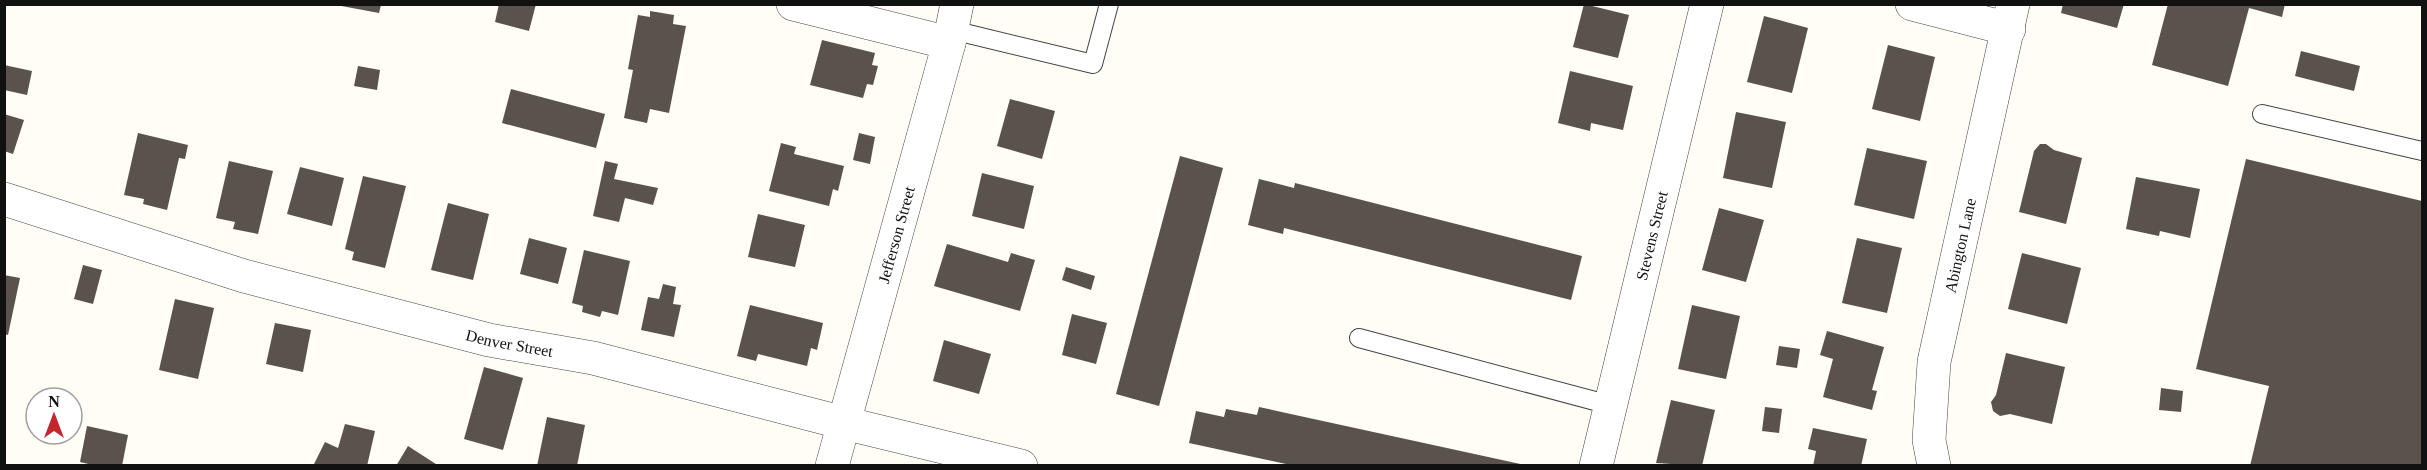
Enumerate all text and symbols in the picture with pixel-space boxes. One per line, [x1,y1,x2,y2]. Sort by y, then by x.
street label: Jefferson Street [875,184,918,285]
street label: Stevens Street [1633,189,1671,282]
street label: Abington Lane [1942,197,1979,294]
street label: Denver Street [464,326,555,360]
north arrow [24,386,84,446]
text: N [48,393,60,410]

